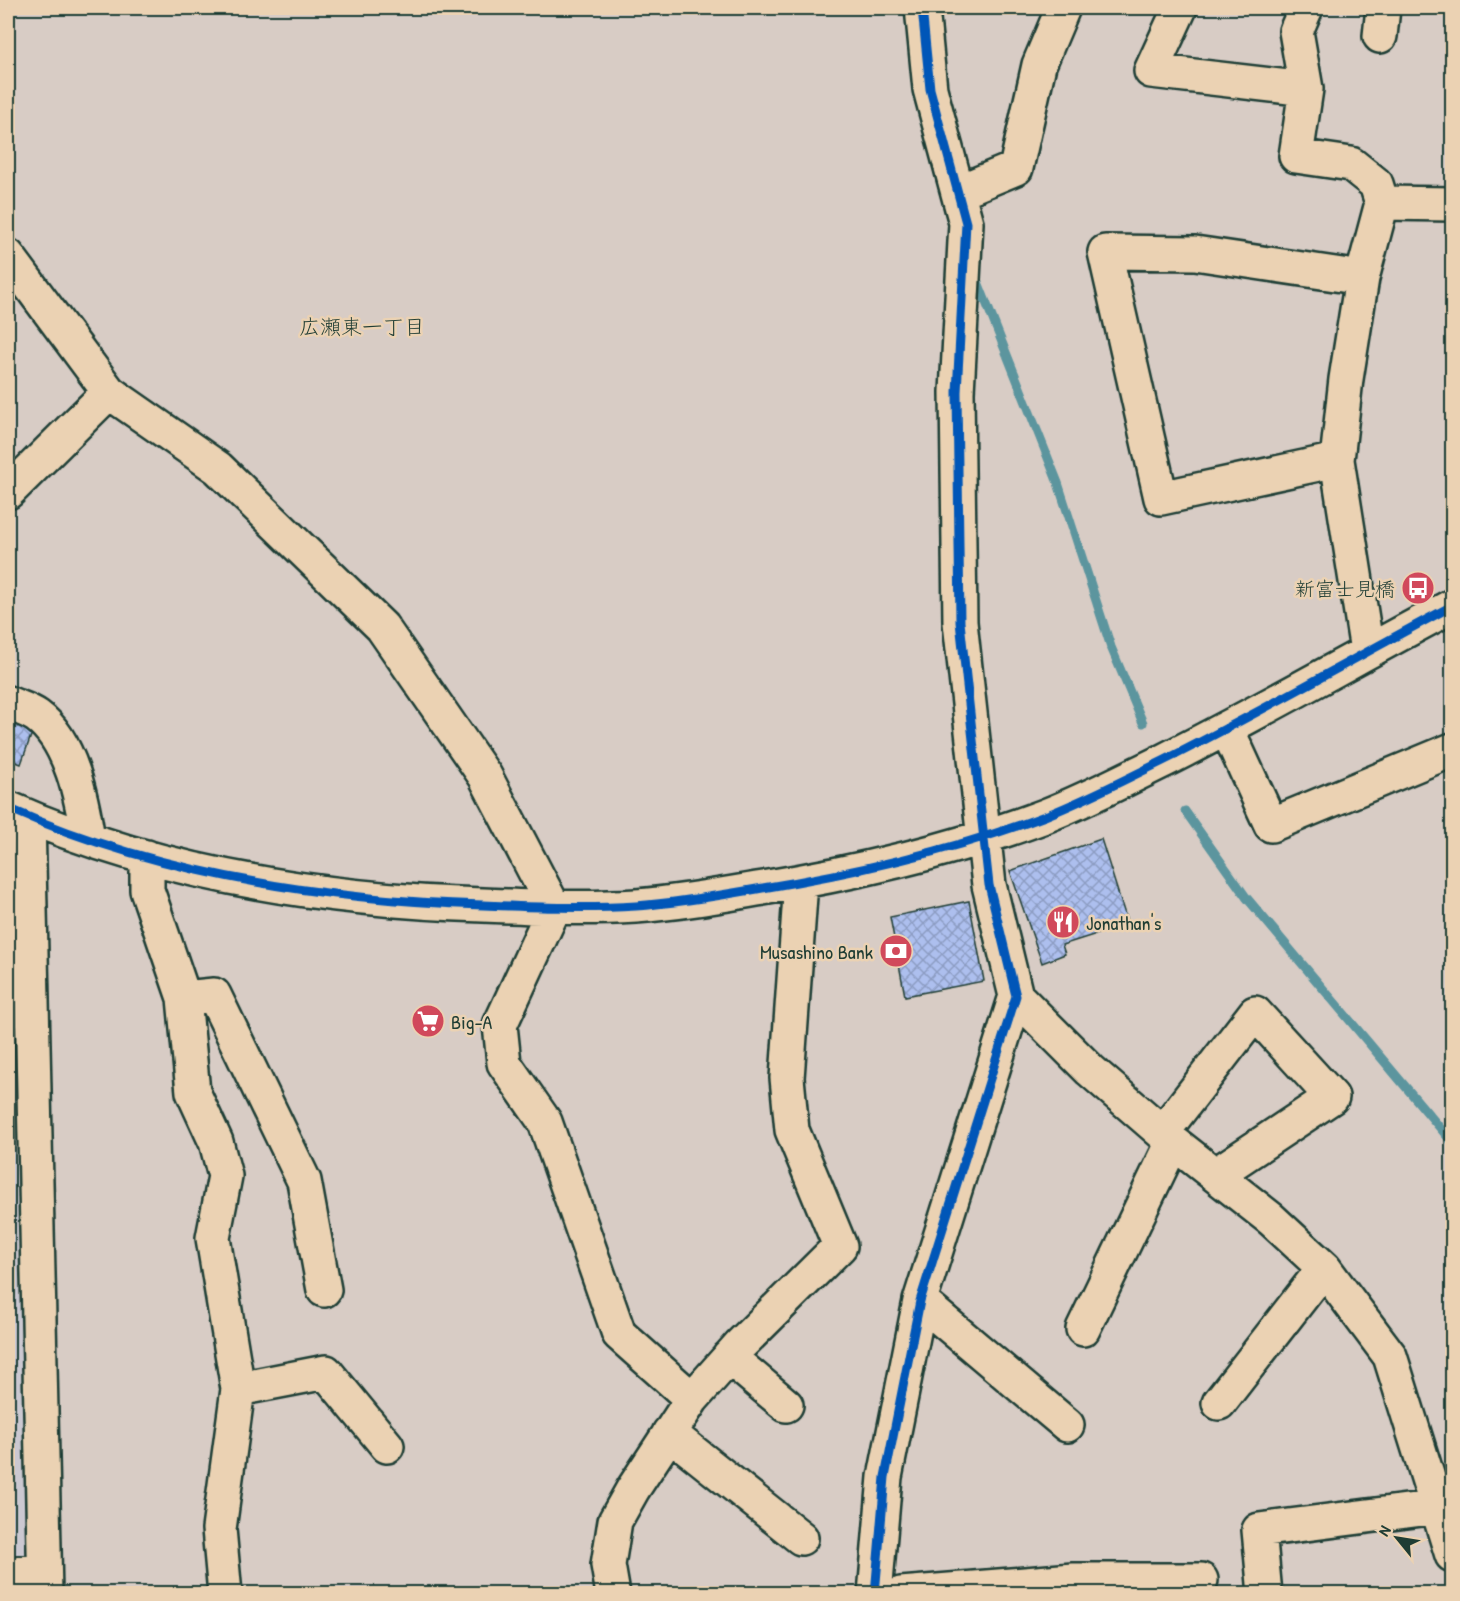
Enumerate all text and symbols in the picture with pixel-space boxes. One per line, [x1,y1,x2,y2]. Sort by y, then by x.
district label: 広瀬東一丁目 [299,312,425,341]
bus stop icon: 新富士見橋 [1400,570,1436,606]
place label: 新富士見橋 [1295,575,1395,602]
restaurant icon: Jonathan's [1045,904,1081,940]
place label: Jonathan's [1086,909,1162,936]
bank icon: Musashino Bank [878,933,914,969]
place label: Musashino Bank [760,938,873,965]
supermarket icon: Big-A [410,1003,446,1039]
place label: Big-A [451,1008,493,1035]
north arrow [1367,1508,1427,1568]
text: N [1372,1521,1396,1540]

